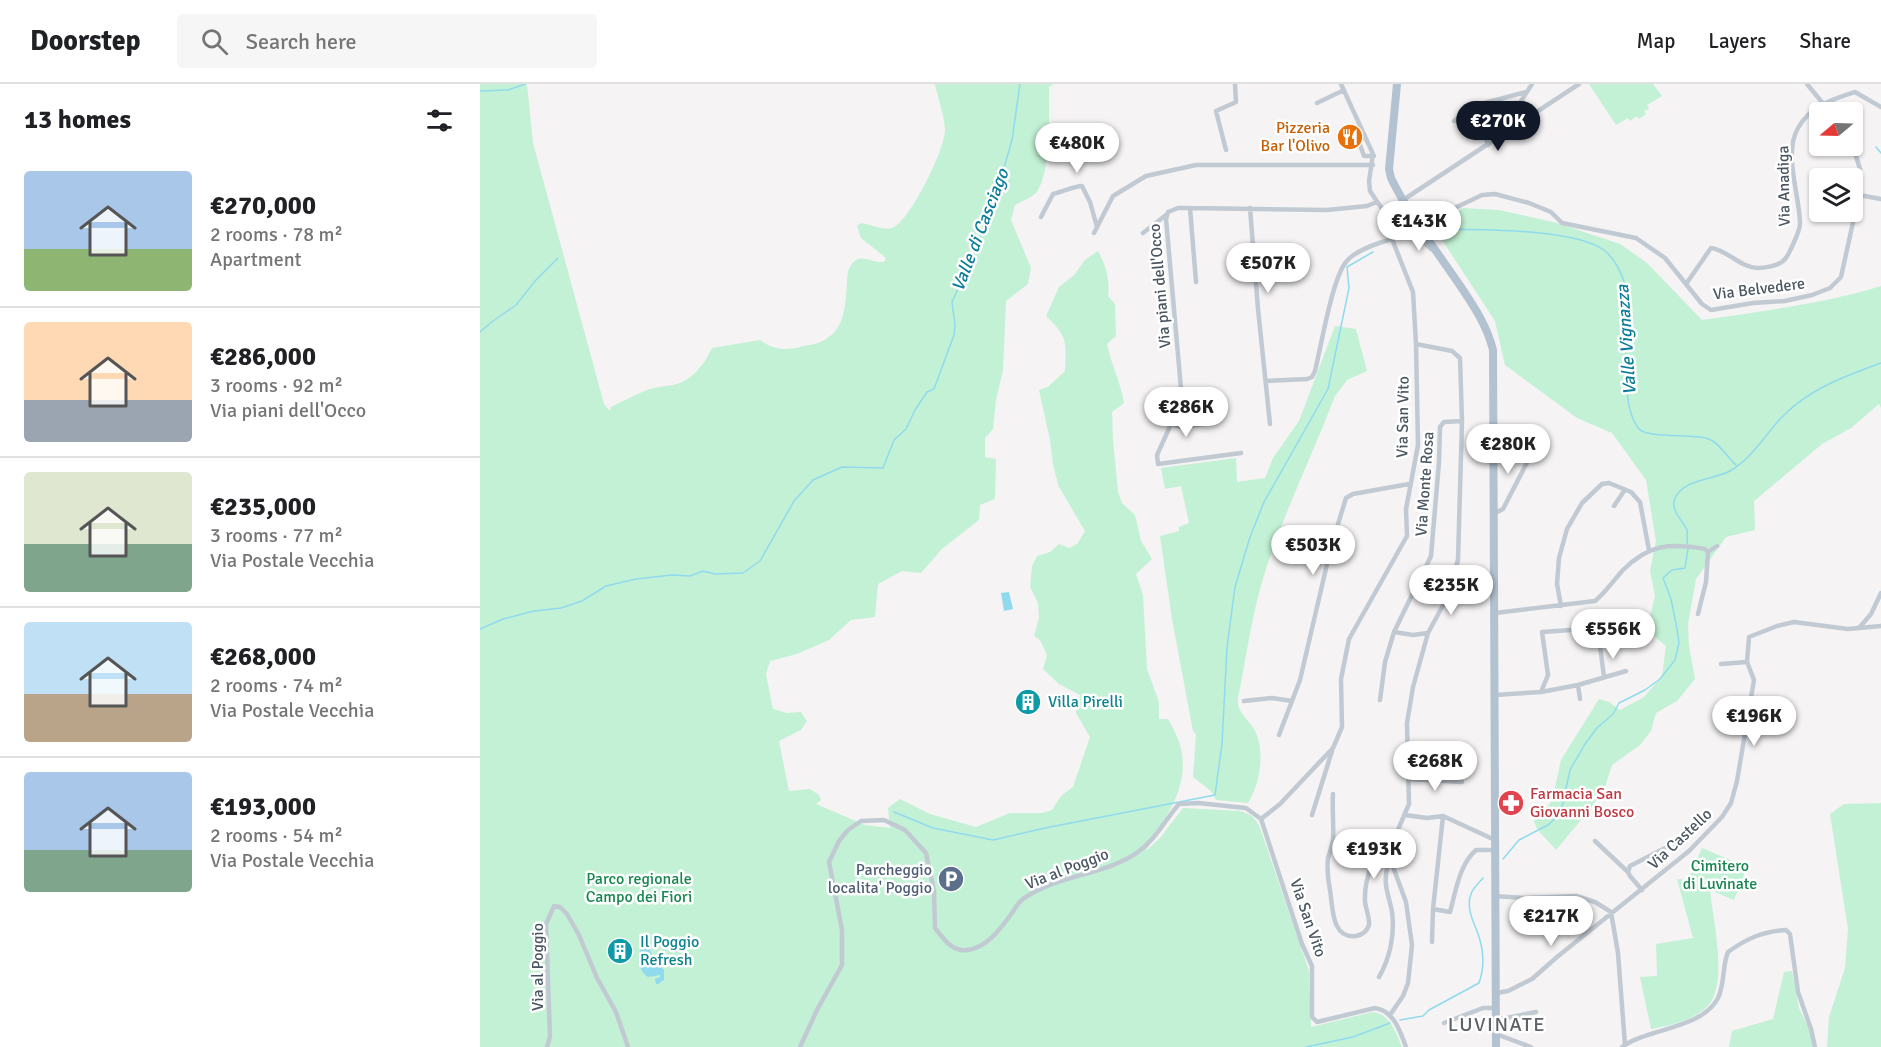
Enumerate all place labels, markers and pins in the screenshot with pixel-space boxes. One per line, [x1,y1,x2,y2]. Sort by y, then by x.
pin: €270K [1456,101,1540,152]
place label: Pizzeria Bar l'Olivo [1261,118,1330,156]
restaurant icon: Pizzeria Bar l'Olivo [1335,122,1365,152]
pin: €480K [1035,123,1119,174]
pin: €143K [1377,201,1461,252]
pin: €507K [1226,243,1310,294]
pin: €286K [1144,387,1228,438]
pin: €280K [1466,424,1550,475]
pin: €503K [1271,525,1355,576]
pin: €235K [1409,565,1493,616]
pin: €556K [1571,609,1655,660]
building icon: Villa Pirelli [1013,687,1043,717]
place label: Villa Pirelli [1048,692,1123,712]
pin: €196K [1712,696,1796,747]
pin: €268K [1393,741,1477,792]
place label: Farmacia San Giovanni Bosco [1530,784,1634,822]
pharmacy icon: Farmacia San Giovanni Bosco [1496,788,1526,818]
pin: €193K [1332,829,1416,880]
place label: Parcheggio localita' Poggio [828,860,932,898]
parking icon: Parcheggio localita' Poggio [936,864,966,894]
pin: €217K [1509,896,1593,947]
place label: Il Poggio Refresh [640,932,699,970]
building icon: Il Poggio Refresh [605,936,635,966]

